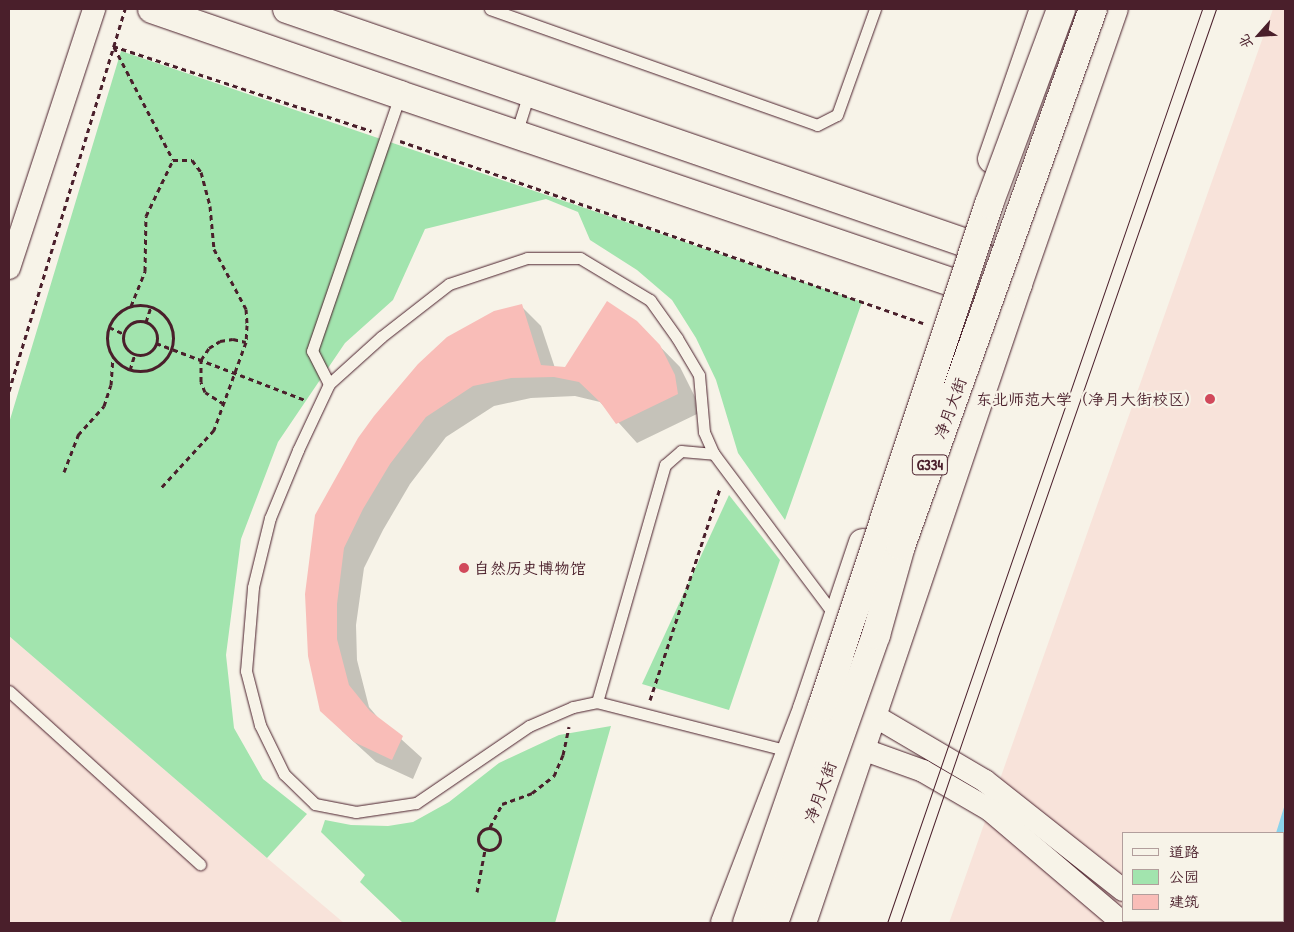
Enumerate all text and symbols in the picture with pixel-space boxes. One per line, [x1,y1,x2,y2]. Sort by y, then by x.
north arrow [1234,10,1284,60]
text: 北 [1233,31,1257,52]
street label: 净月大街 [930,375,970,441]
place label: 东北师范大学（净月大街校区） [976,389,1200,409]
marker: 东北师范大学（净月大街校区） [1204,393,1216,405]
road number: G334 [911,452,949,478]
place label: 自然历史博物馆 [474,558,586,578]
marker: 自然历史博物馆 [458,562,470,574]
street label: 净月大街 [800,759,840,825]
legend [1122,832,1284,922]
text: 道路 [1169,841,1199,862]
text: 公园 [1169,866,1199,887]
text: 建筑 [1169,891,1199,912]

